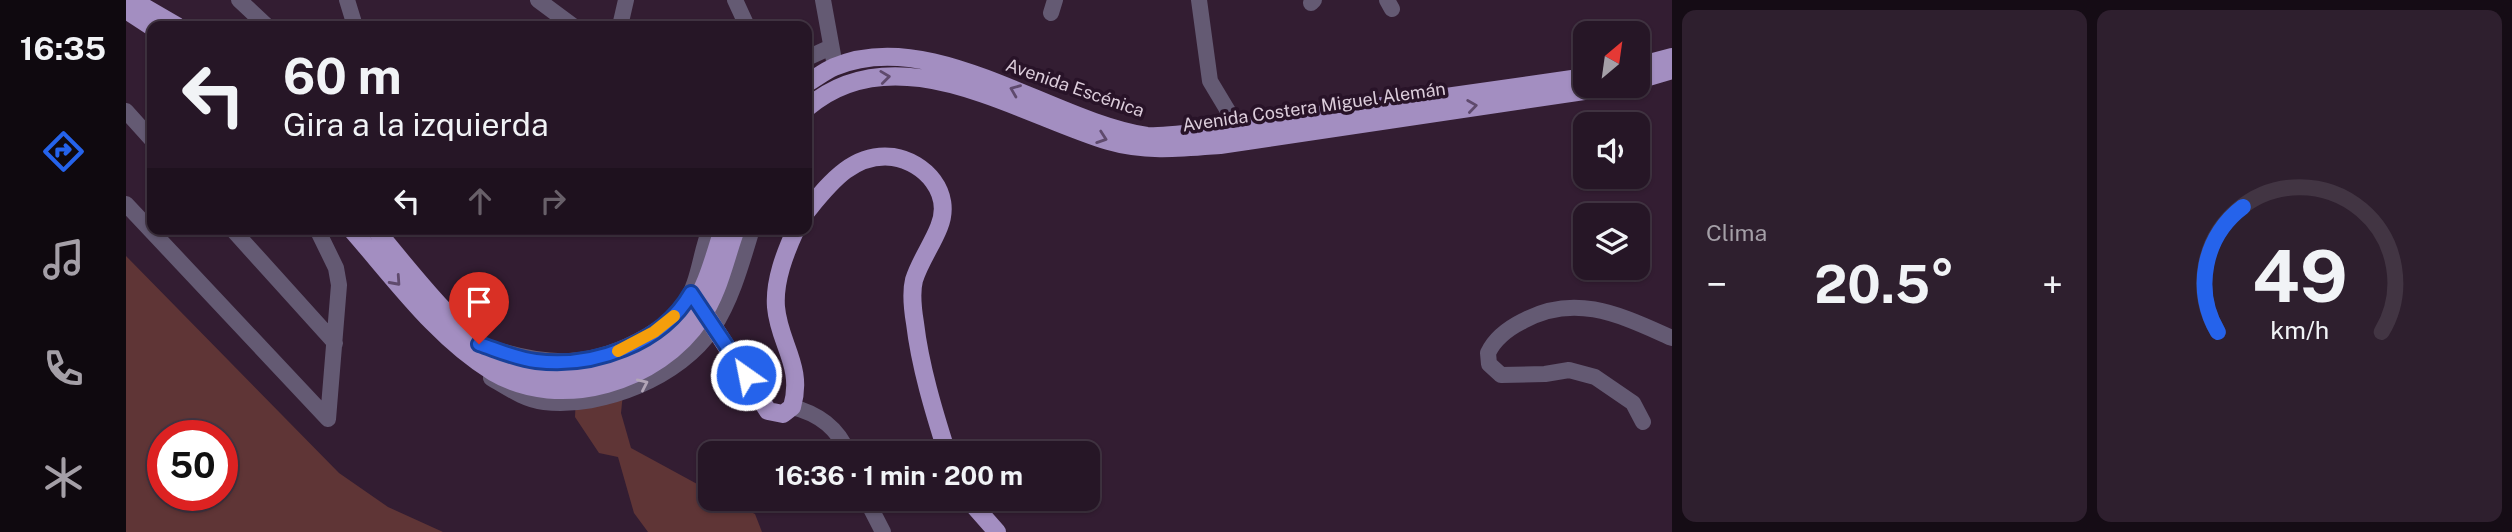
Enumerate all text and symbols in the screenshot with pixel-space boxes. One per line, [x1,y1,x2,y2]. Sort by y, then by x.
north arrow [1573,21,1650,98]
map controls [1573,21,1650,280]
text: 16:35 [20,30,106,67]
text: 60 m [283,47,402,105]
icon: left [168,49,259,140]
street label: Avenida Escénica [1003,54,1147,121]
one-way arrow [879,69,891,84]
street label: Avenida Costera Miguel Alemán [1181,78,1447,135]
one-way arrow [1009,85,1021,99]
one-way arrow [1466,99,1478,114]
text: Gira a la izquierda [283,106,549,143]
button: sound [1573,112,1650,189]
icon: directions [39,127,88,176]
one-way arrow [1095,130,1108,144]
icon: left [388,182,426,220]
icon: ahead [461,182,499,220]
icon: right [534,182,572,220]
button: layers [1573,203,1650,280]
text: Clima [1706,219,1767,246]
text: 49 [2252,233,2347,318]
icon: music [39,235,88,284]
text: 20.5° [1814,254,1955,315]
text: − [1706,262,1727,307]
text: + [2042,262,2063,307]
pin [449,272,509,344]
one-way arrow [388,273,401,286]
icon: arrive [460,283,498,321]
text: km/h [2270,315,2329,345]
position arrow [709,338,783,412]
icon: phone [39,344,88,393]
one-way arrow [636,378,648,392]
speed limit sign: 50 [147,420,238,511]
icon: climate [39,453,88,502]
text: 16:36 · 1 min · 200 m [775,460,1023,491]

